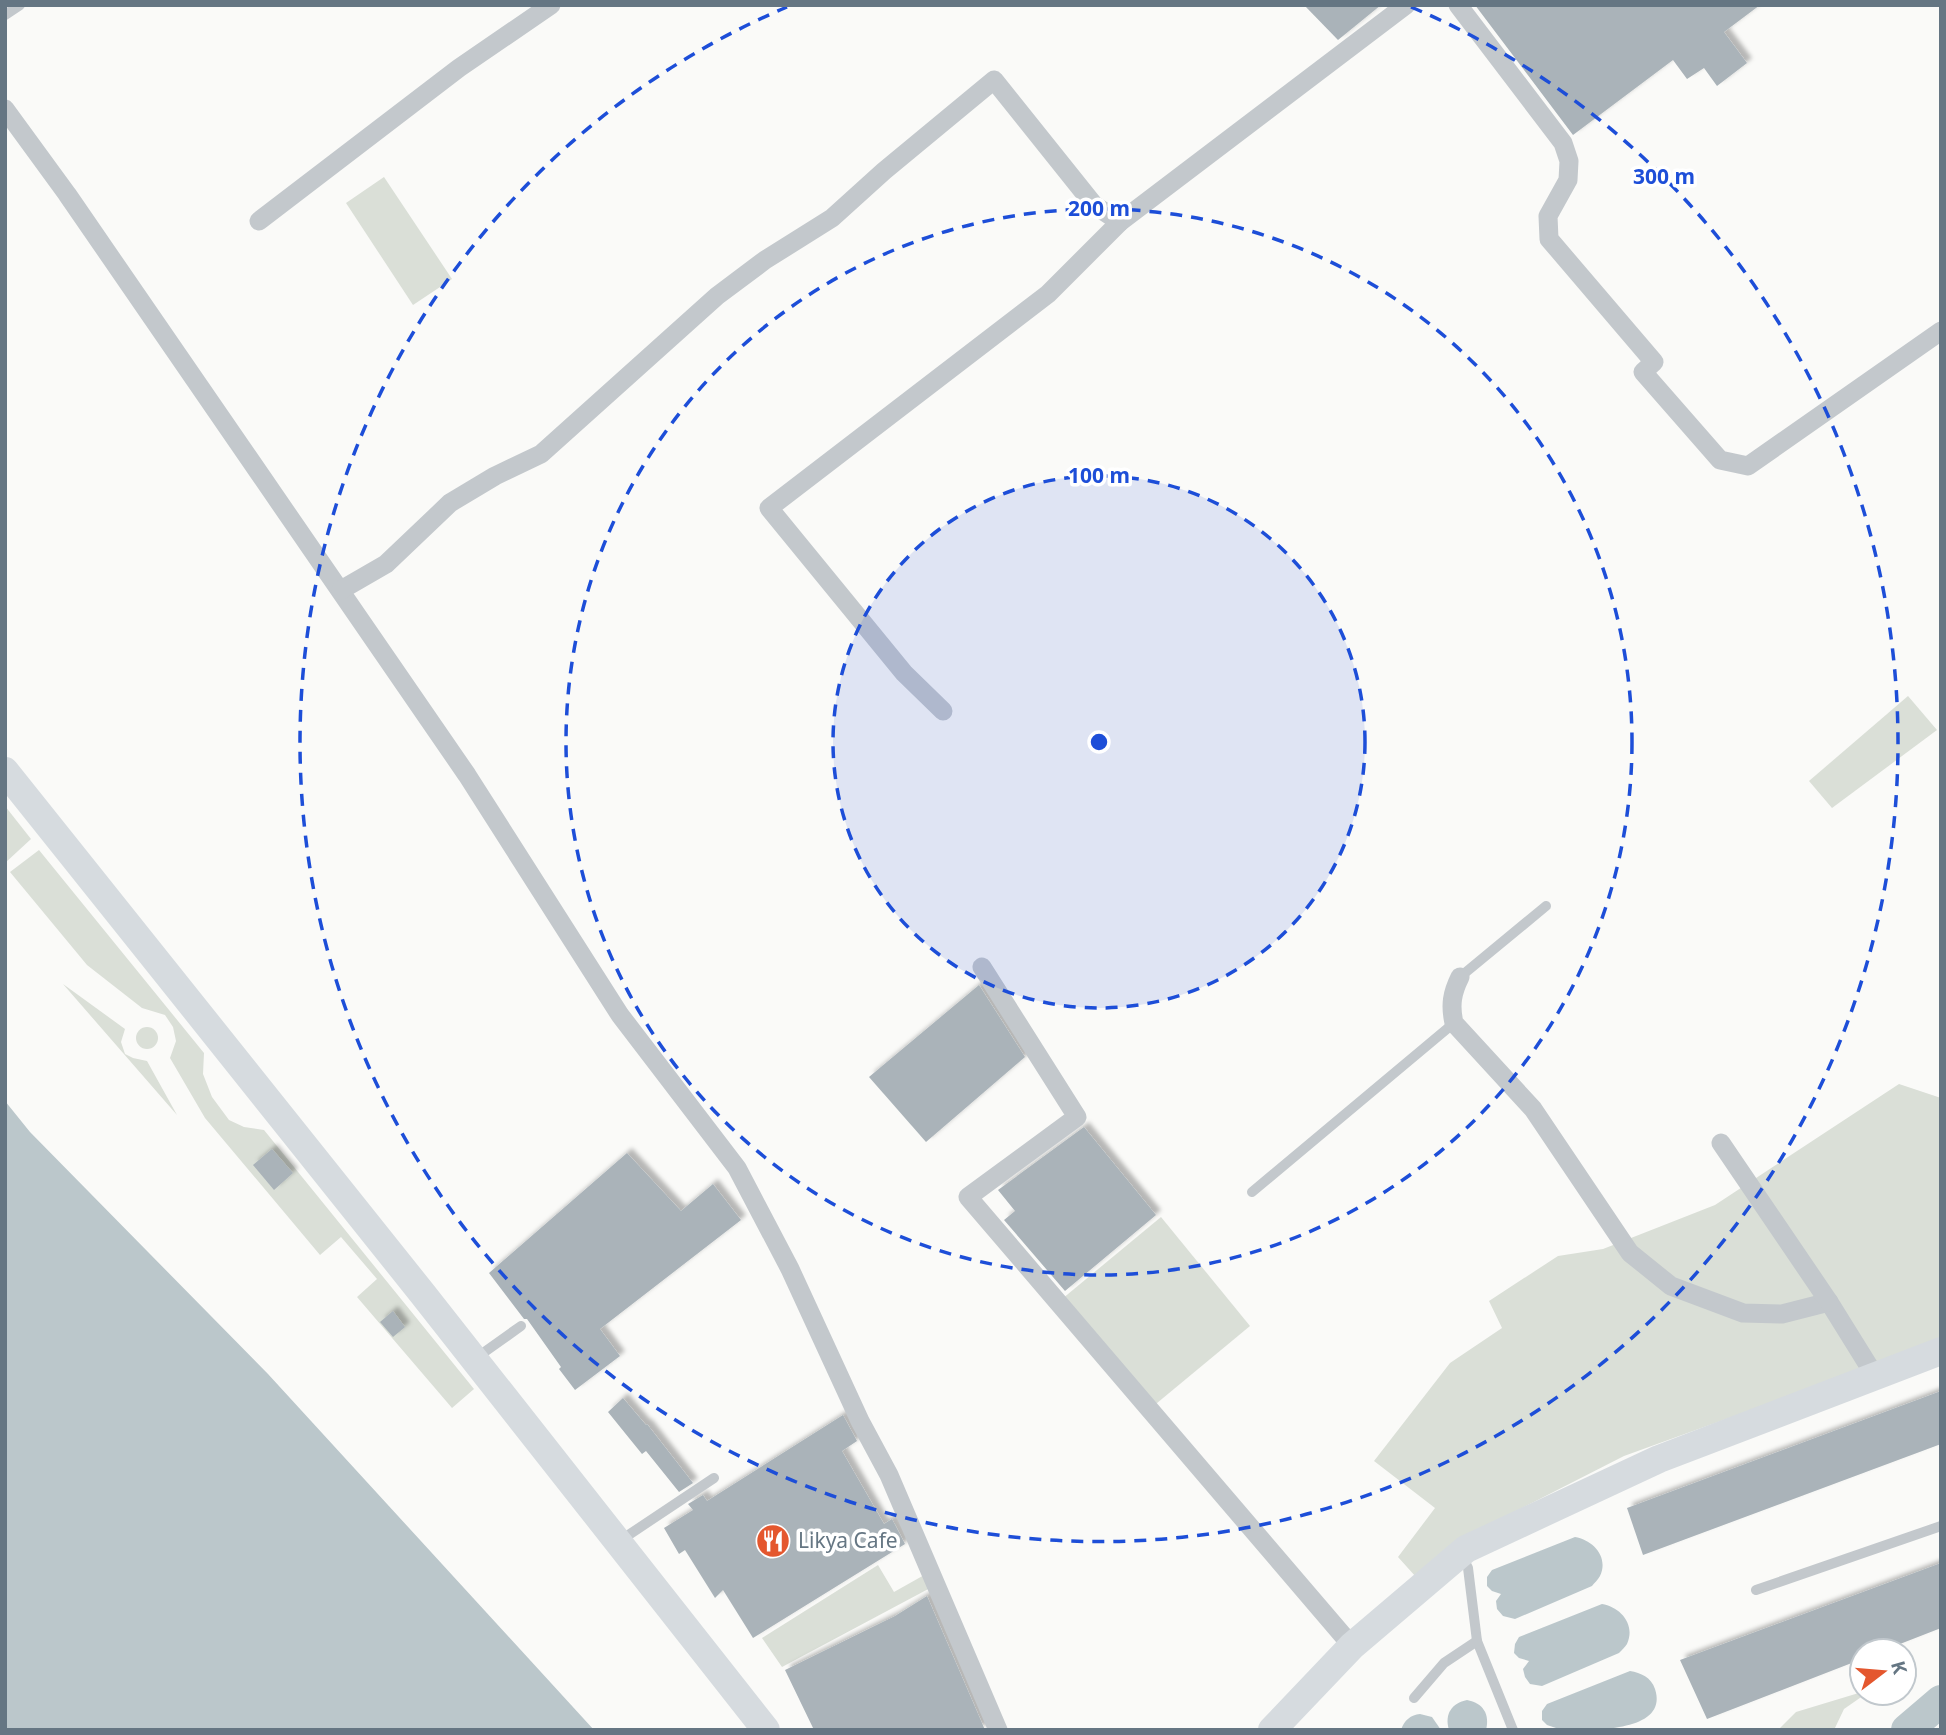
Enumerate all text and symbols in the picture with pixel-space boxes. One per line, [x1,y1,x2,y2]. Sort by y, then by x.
text: 300 m [1633,162,1695,190]
text: 200 m [1068,194,1130,222]
text: 100 m [1068,461,1130,489]
centre of rings [1087,730,1111,754]
restaurant icon: Likya Cafe [754,1522,792,1560]
place label: Likya Cafe [798,1526,898,1554]
north arrow [1848,1637,1918,1707]
text: K [1885,1658,1914,1677]

